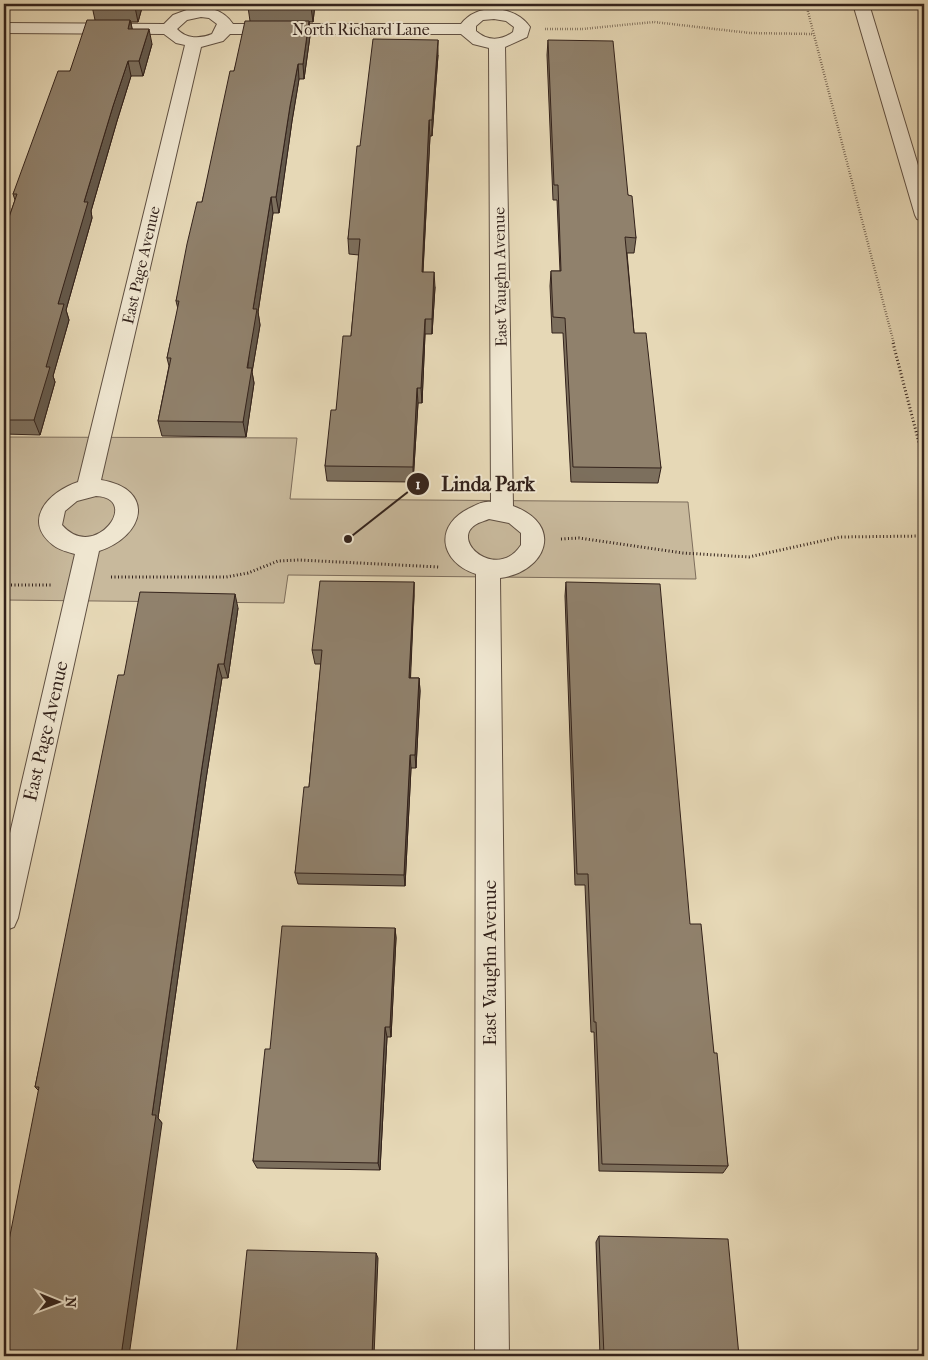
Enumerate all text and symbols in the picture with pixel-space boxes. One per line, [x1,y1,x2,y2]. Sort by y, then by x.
street label: North Richard Lane [292,20,430,39]
street label: East Page Avenue [118,204,164,326]
street label: East Vaughn Avenue [489,207,511,347]
callout: Linda Park [406,467,544,502]
text: Linda Park [441,473,536,496]
text: 1 [415,475,421,493]
street label: East Page Avenue [19,659,73,803]
street label: East Vaughn Avenue [479,880,501,1046]
north arrow [32,1278,82,1328]
text: N [62,1297,79,1308]

